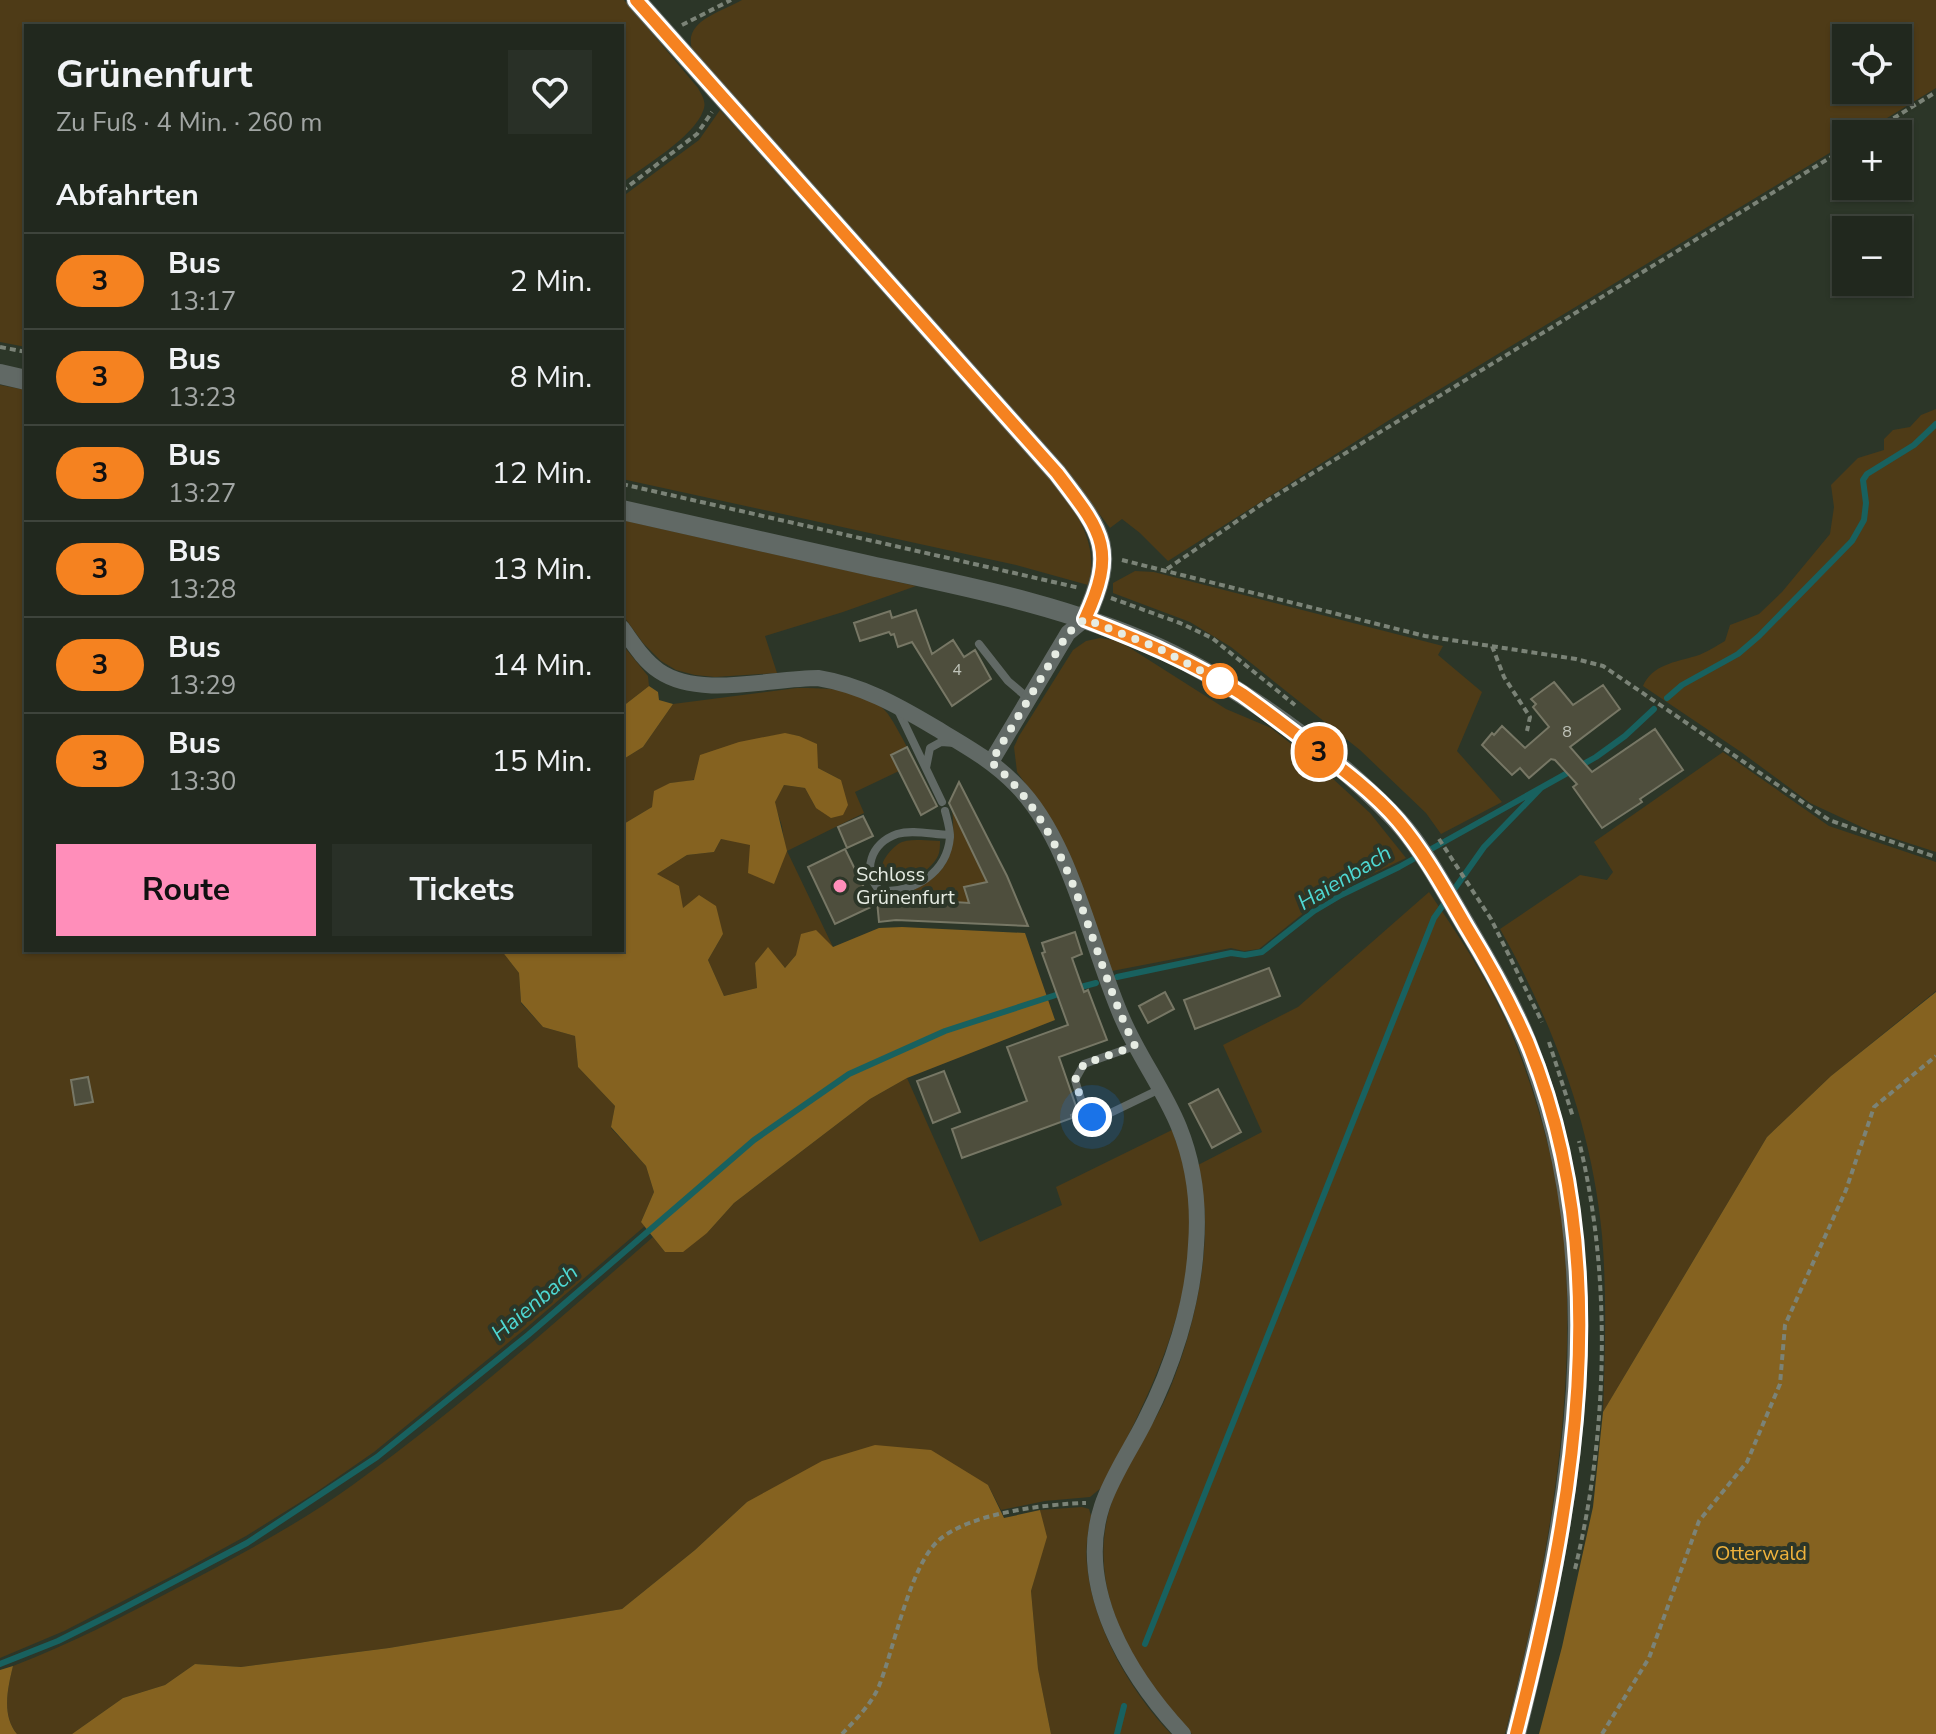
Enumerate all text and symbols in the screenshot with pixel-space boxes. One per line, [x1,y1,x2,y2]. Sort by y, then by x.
map controls [1832,24,1912,296]
button: locate [1832,24,1912,104]
text: Grünenfurt [56,49,252,100]
button: heart [508,50,592,134]
text: Zu Fuß · 4 Min. · 260 m [56,105,322,140]
button: + [1832,120,1912,200]
text: Abfahrten [56,175,199,216]
button: − [1832,216,1912,296]
text: Bus [168,243,221,284]
text: 2 Min. [510,261,592,302]
text: 3 [92,262,108,300]
text: 13:17 [168,284,236,319]
text: Bus [168,339,221,380]
text: 8 Min. [510,357,592,398]
text: 3 [92,358,108,396]
text: 13:23 [168,380,236,415]
text: Bus [168,435,221,476]
text: 12 Min. [492,453,592,494]
text: 3 [92,454,108,492]
text: 13:27 [168,476,236,511]
text: Bus [168,531,221,572]
text: 13 Min. [492,549,592,590]
text: 3 [92,550,108,588]
text: 13:28 [168,572,236,607]
text: Bus [168,627,221,668]
text: 14 Min. [492,645,592,686]
text: 3 [92,646,108,684]
house number: 4 [952,659,962,681]
unlabelled marker [1203,664,1237,698]
text: 13:29 [168,668,236,703]
house number: 8 [1562,721,1572,743]
text: Bus [168,723,221,764]
line badge: 3 [1293,726,1345,778]
text: 3 [1311,733,1327,771]
text: 15 Min. [492,741,592,782]
text: 3 [92,742,108,780]
text: 13:30 [168,764,236,799]
water label: Haienbach [1292,838,1397,918]
button: Route [56,844,316,936]
button: Tickets [332,844,592,936]
place label: Schloss Grünenfurt [856,861,956,911]
marker: Schloss Grünenfurt [831,877,849,895]
your location [1072,1097,1112,1137]
water label: Haienbach [485,1258,584,1348]
park label: Otterwald [1715,1540,1807,1567]

